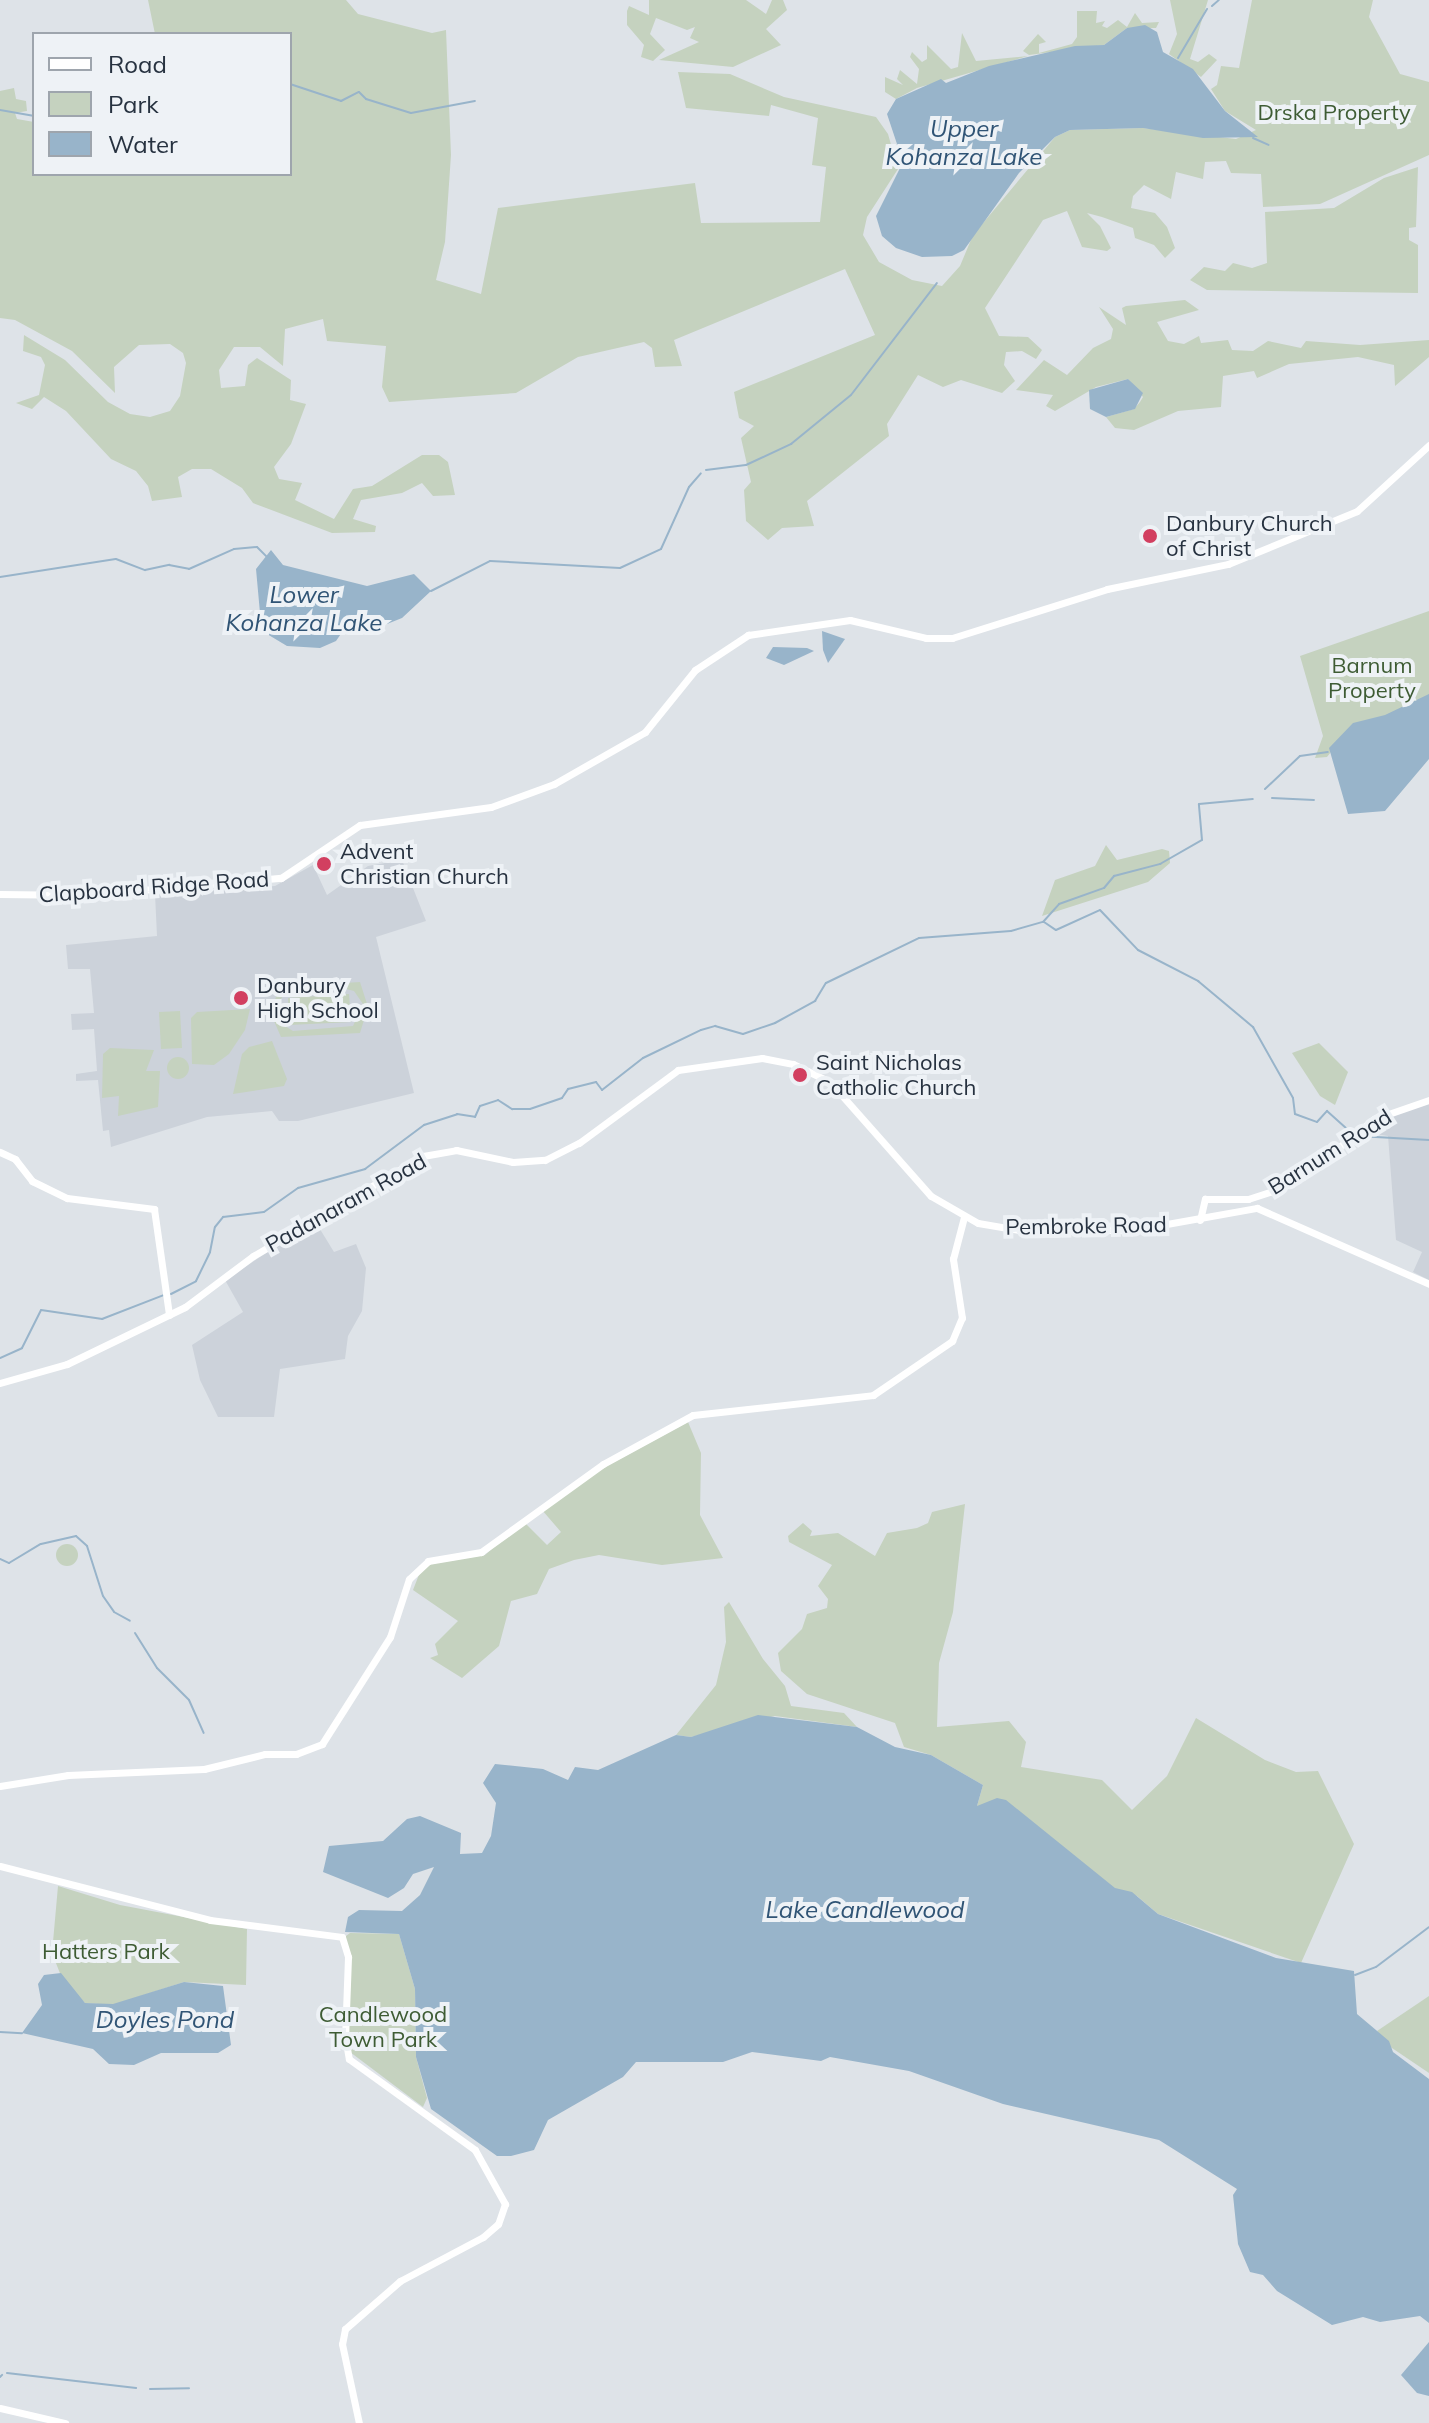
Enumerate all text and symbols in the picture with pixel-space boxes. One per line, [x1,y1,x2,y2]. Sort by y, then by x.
legend [32,32,292,176]
text: Road [108,49,167,79]
text: Park [108,89,159,119]
park label: Drska Property [1257,100,1411,126]
water label: Upper Kohanza Lake [886,115,1042,171]
text: Water [108,129,178,159]
place label: Danbury Church of Christ [1166,510,1333,562]
marker: Danbury Church of Christ [1141,527,1159,545]
water label: Lower Kohanza Lake [226,581,382,637]
park label: Barnum Property [1328,652,1416,704]
place label: Advent Christian Church [340,838,509,890]
marker: Advent Christian Church [315,855,333,873]
street label: Clapboard Ridge Road [38,866,270,908]
place label: Danbury High School [257,972,379,1024]
marker: Danbury High School [232,989,250,1007]
place label: Saint Nicholas Catholic Church [816,1049,976,1100]
marker: Saint Nicholas Catholic Church [791,1066,809,1084]
street label: Barnum Road [1263,1104,1397,1200]
street label: Padanaram Road [261,1148,431,1258]
street label: Pembroke Road [1005,1211,1167,1241]
water label: Lake Candlewood [766,1896,964,1924]
park label: Hatters Park [42,1939,170,1965]
park label: Candlewood Town Park [319,2001,447,2052]
water label: Doyles Pond [96,2006,234,2034]

